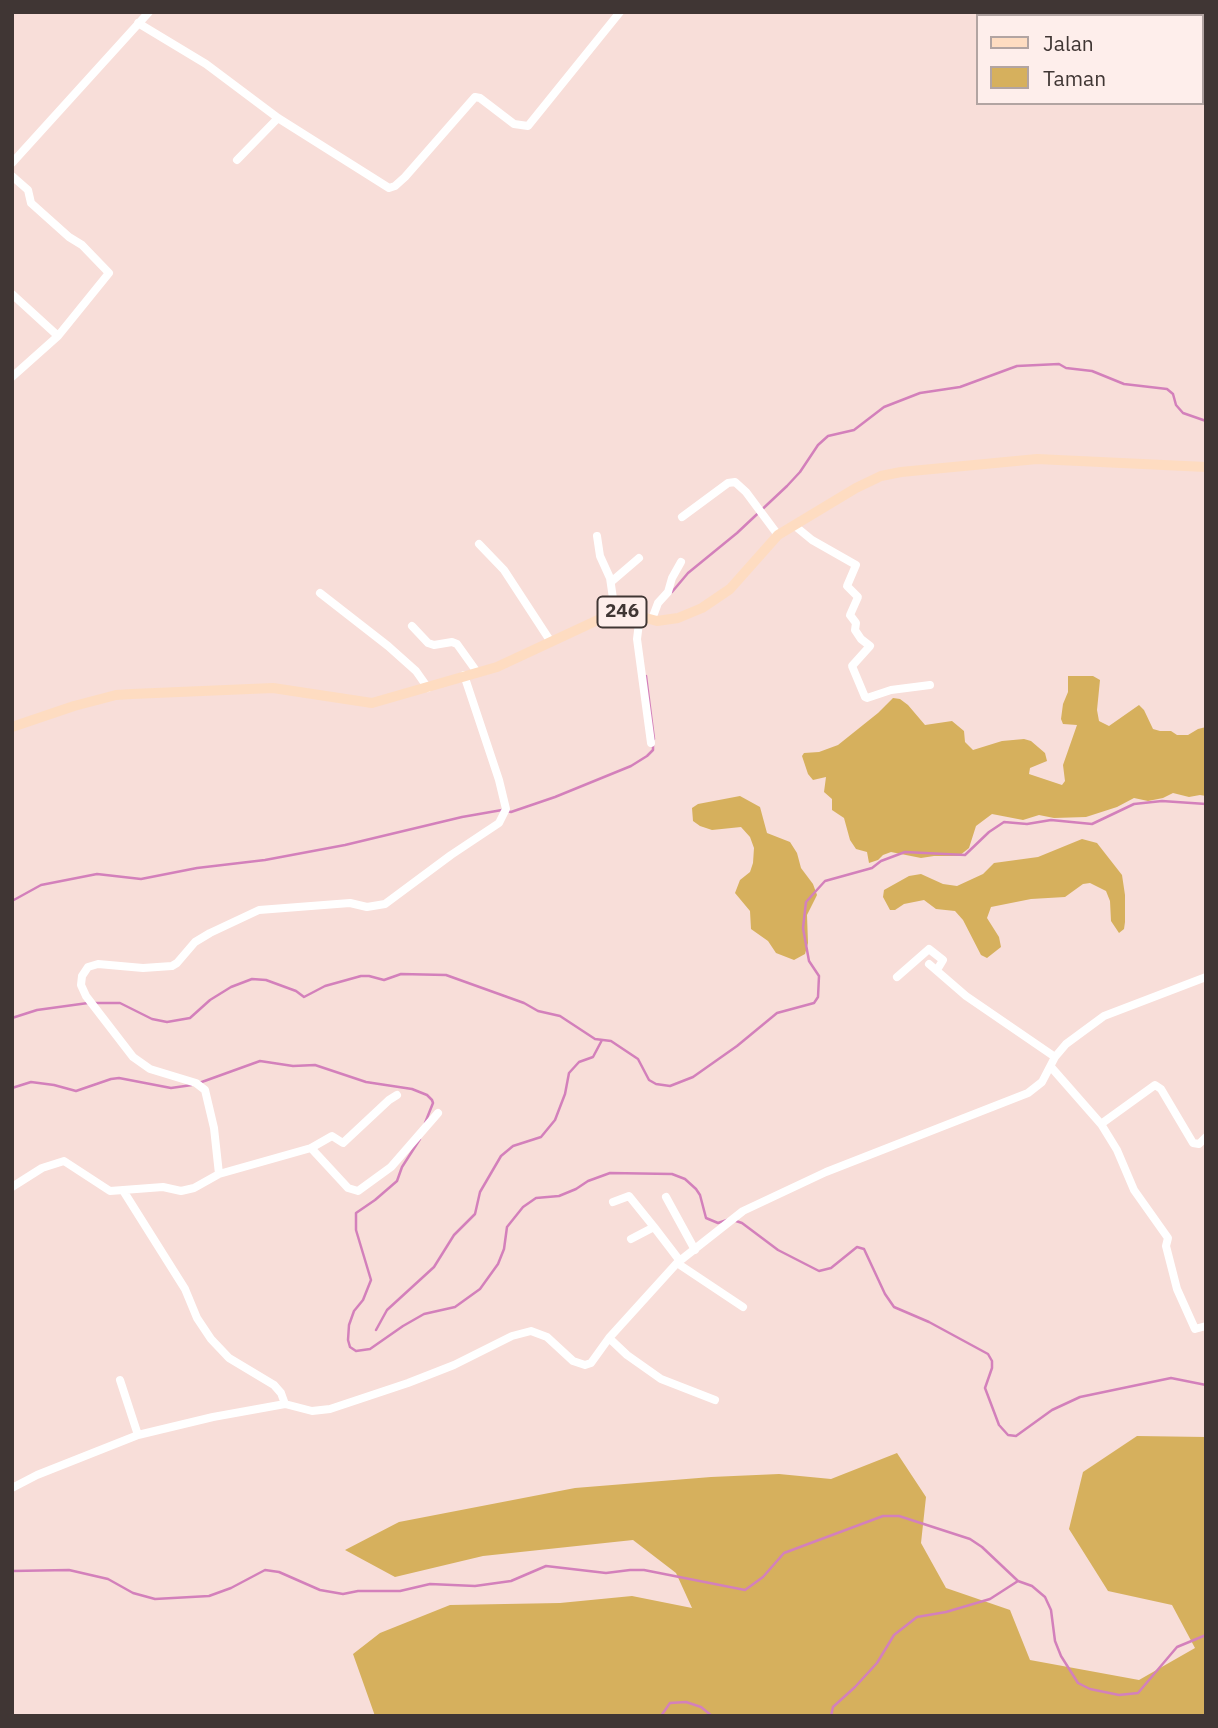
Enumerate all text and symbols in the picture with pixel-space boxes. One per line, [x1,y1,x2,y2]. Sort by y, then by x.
legend [976,14,1204,105]
text: Jalan [1043,29,1094,57]
text: Taman [1043,64,1106,92]
road number: 246 [598,596,646,628]

